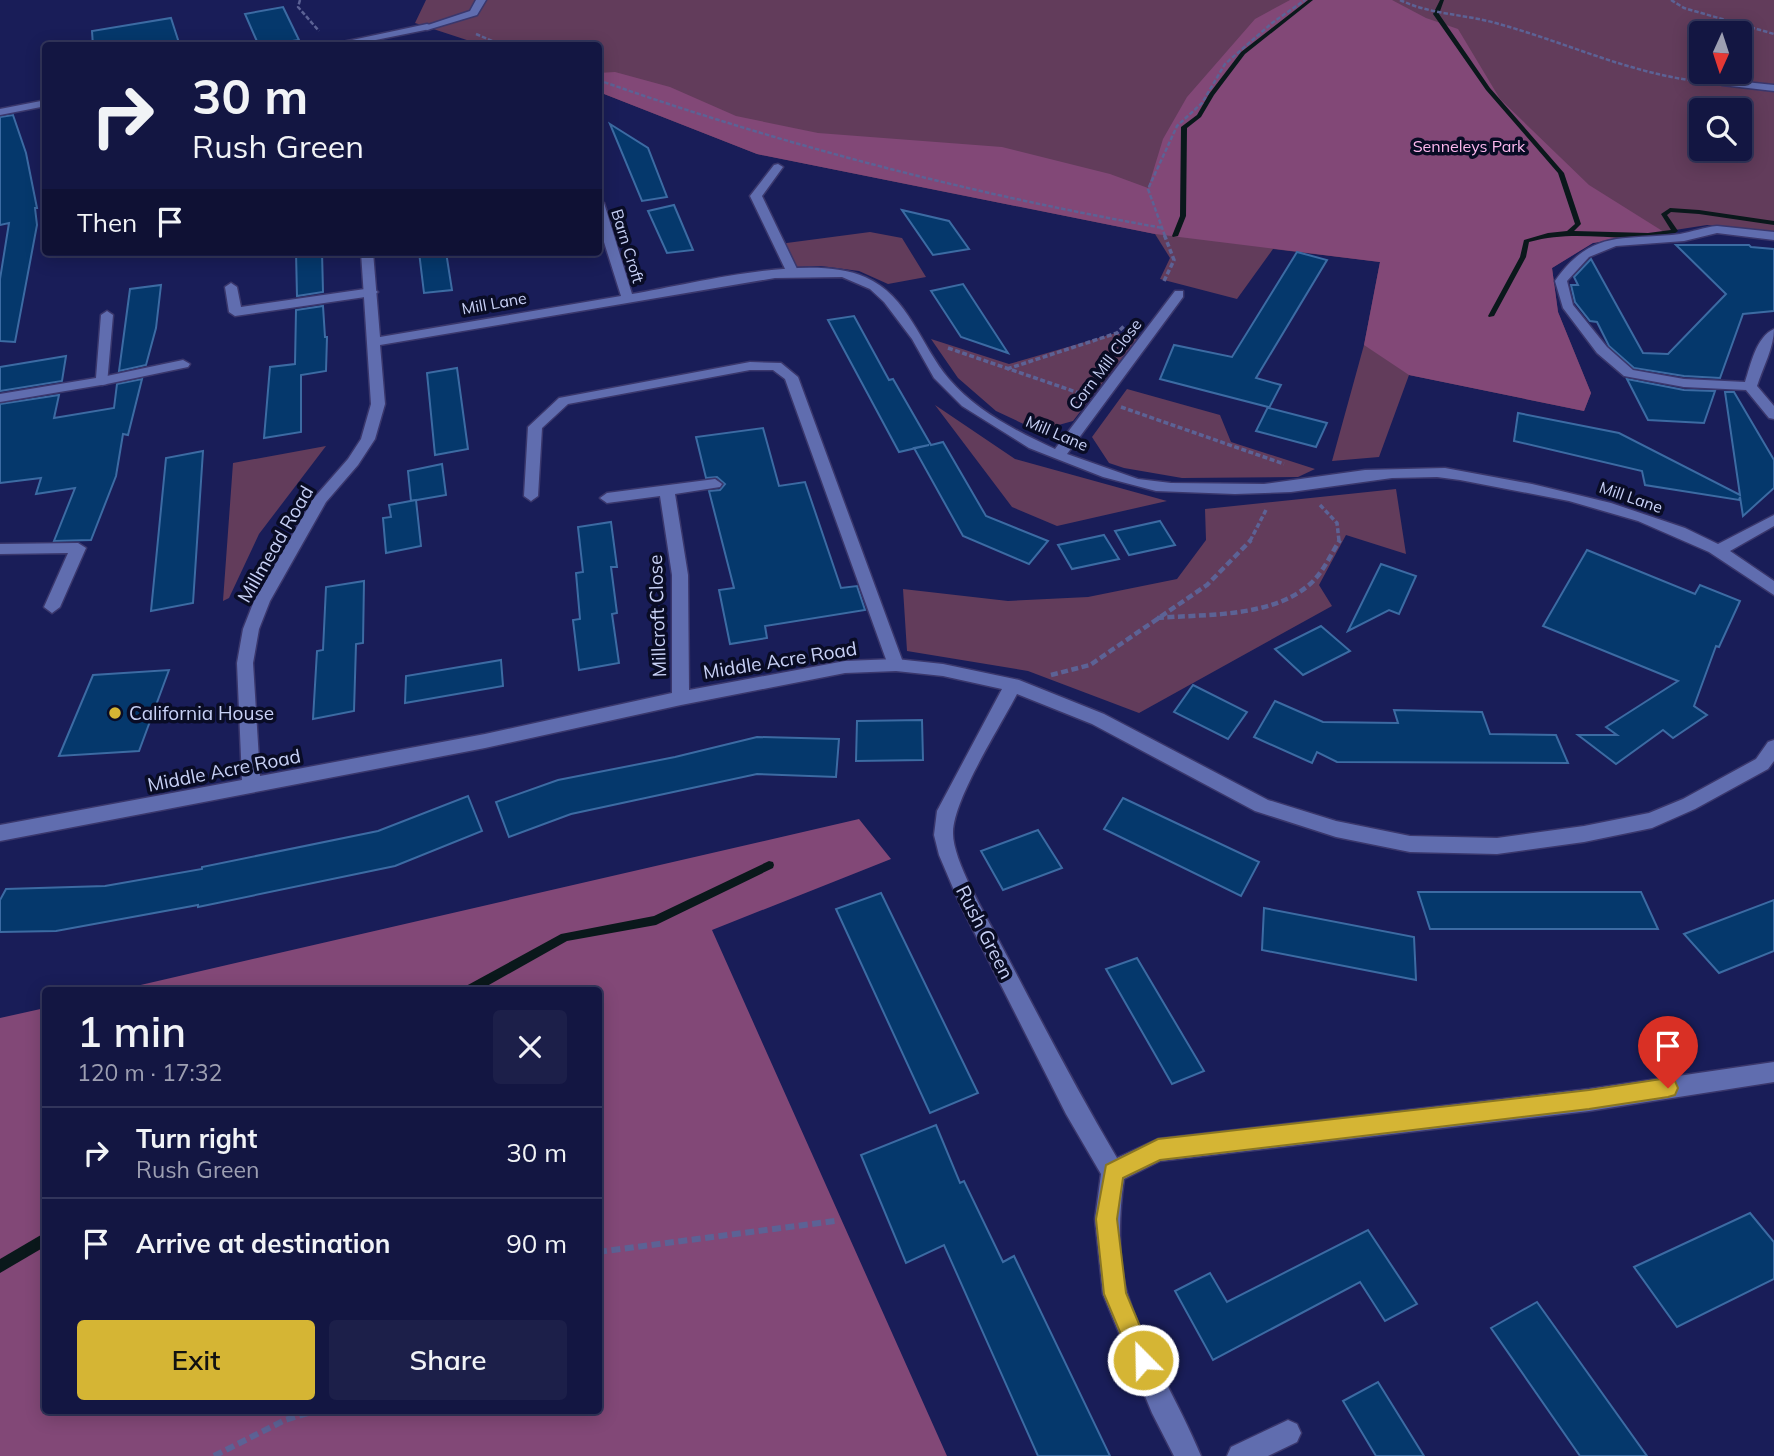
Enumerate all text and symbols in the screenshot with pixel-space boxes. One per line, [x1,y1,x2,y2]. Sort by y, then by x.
north arrow [1689,21,1752,84]
map controls [1689,21,1752,161]
text: 30 m [192,65,308,126]
icon: right [77,70,168,161]
button: search [1689,98,1752,161]
text: Rush Green [192,126,364,166]
park label: Senneleys Park [1413,136,1526,156]
icon: arrive [151,203,189,241]
text: Then [77,206,137,239]
street label: Barn Croft [607,207,649,286]
street label: Mill Lane [460,287,528,319]
street label: Corn Mill Close [1064,315,1146,413]
street label: Mill Lane [1023,411,1091,455]
street label: Mill Lane [1597,477,1665,517]
street label: Millmead Road [232,481,318,607]
street label: Millcroft Close [643,554,671,678]
street label: Middle Acre Road [701,636,859,684]
place label: California House [129,701,274,725]
marker: California House [107,705,123,721]
street label: Middle Acre Road [145,743,303,797]
street label: Rush Green [951,881,1019,983]
text: 1 min [77,1005,186,1058]
button: close [493,1010,567,1084]
pin [1638,1016,1698,1088]
icon: arrive [1649,1027,1687,1065]
text: 120 m · 17:32 [77,1058,222,1087]
text: Turn right [136,1122,257,1155]
icon: right [77,1134,115,1172]
text: 30 m [506,1136,567,1169]
text: Rush Green [136,1155,260,1184]
icon: arrive [77,1225,115,1263]
text: Arrive at destination [136,1227,391,1260]
text: 90 m [506,1227,567,1260]
button: Exit [77,1320,315,1400]
button: Share [329,1320,567,1400]
position arrow [1106,1323,1180,1397]

